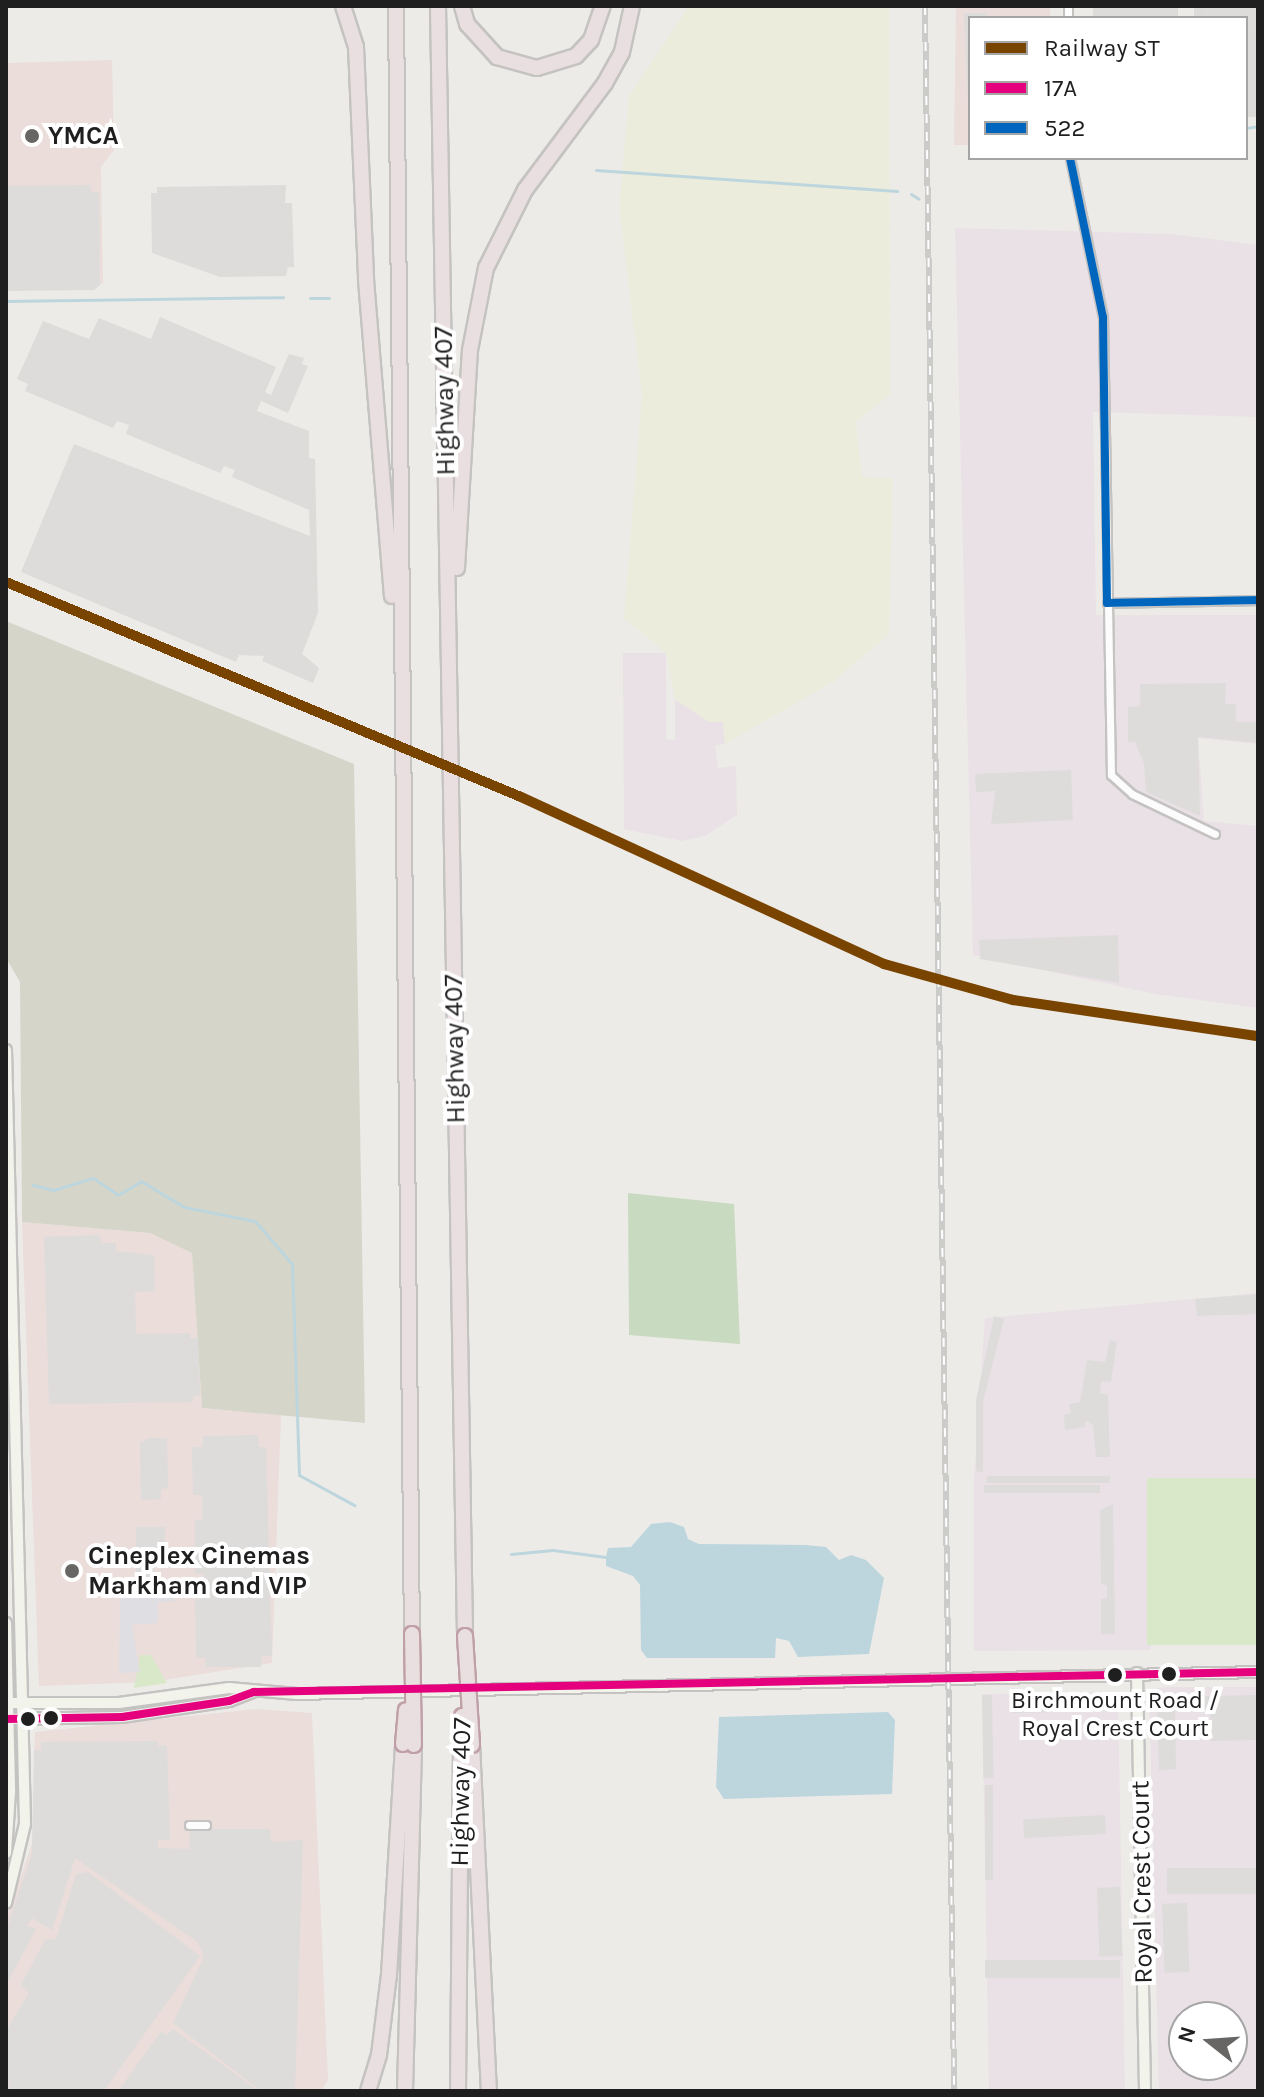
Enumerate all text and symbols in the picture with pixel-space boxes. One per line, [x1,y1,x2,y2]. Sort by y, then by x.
legend [968,16,1248,160]
text: Railway ST [1044,34,1160,62]
text: 17A [1044,74,1077,102]
text: 522 [1044,114,1085,142]
place label: YMCA [48,120,119,152]
marker: YMCA [23,127,41,145]
street label: Highway 407 [428,326,462,476]
street label: Highway 407 [438,974,472,1124]
place label: Cineplex Cinemas Markham and VIP [88,1540,310,1602]
marker: Cineplex Cinemas Markham and VIP [63,1562,81,1580]
unlabelled marker [1161,1666,1177,1682]
marker: Birchmount Road / Royal Crest Court [1107,1667,1123,1683]
place label: Birchmount Road / Royal Crest Court [1011,1687,1219,1743]
unlabelled marker [43,1710,59,1726]
unlabelled marker [20,1711,36,1727]
street label: Highway 407 [444,1717,478,1867]
street label: Royal Crest Court [1125,1780,1159,1984]
north arrow [1168,2001,1248,2081]
text: N [1172,2023,1202,2046]

